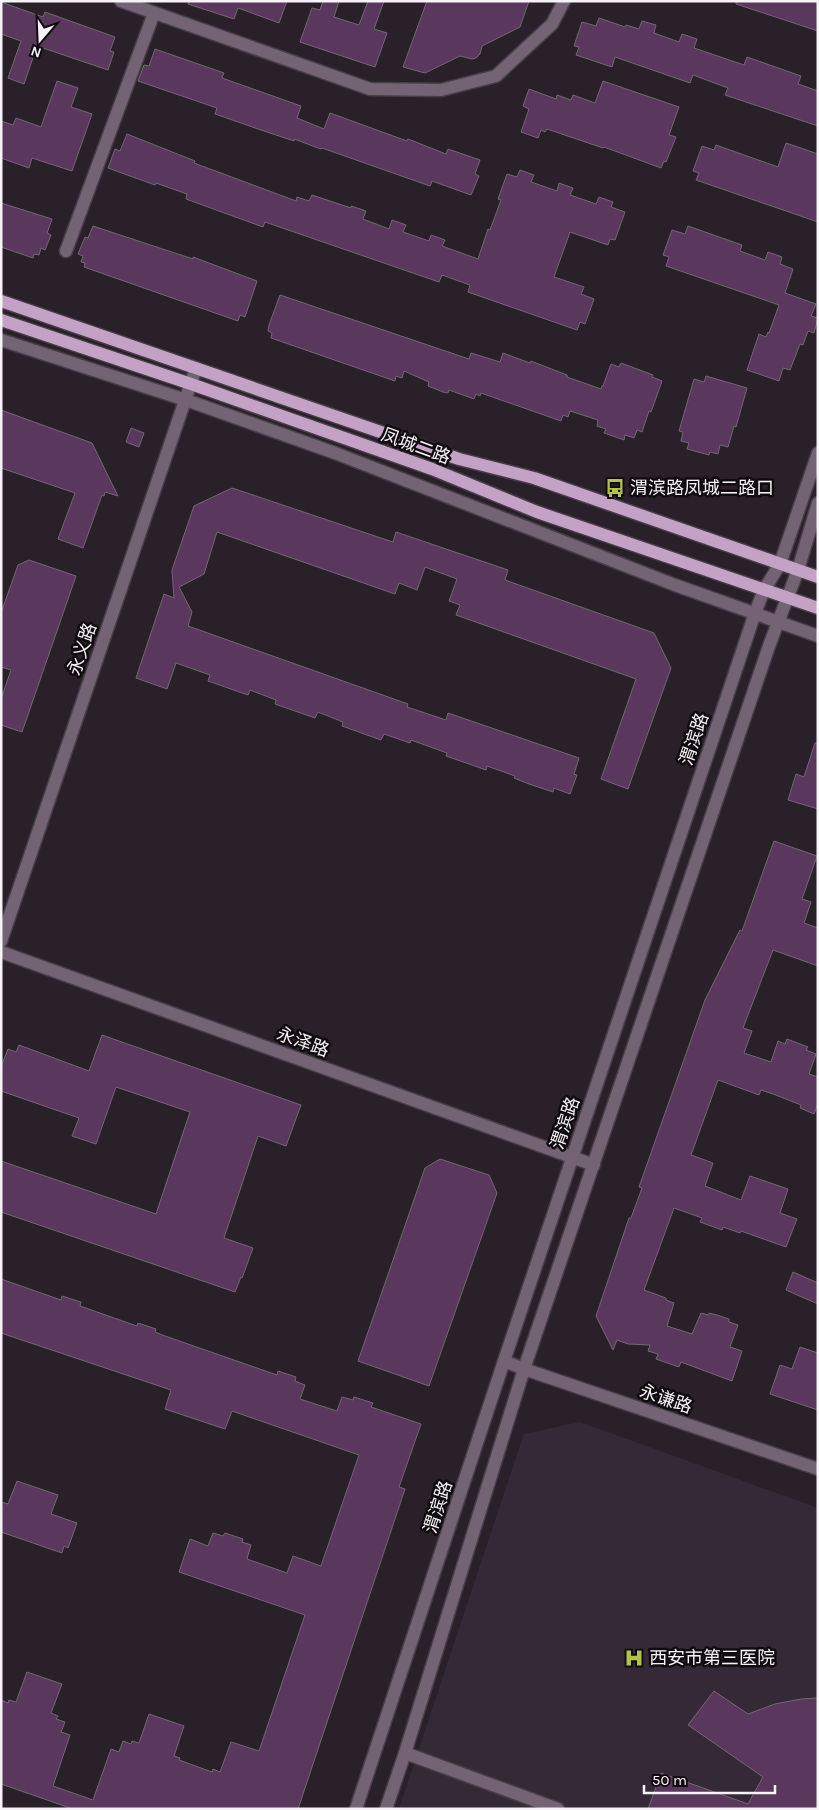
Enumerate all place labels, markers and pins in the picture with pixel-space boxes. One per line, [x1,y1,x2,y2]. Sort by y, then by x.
bus stop icon: 渭滨路凤城二路口 [604,477,626,499]
place label: 渭滨路凤城二路口 [630,477,774,499]
hospital icon: 西安市第三医院 [623,1647,645,1669]
place label: 西安市第三医院 [649,1647,775,1669]

